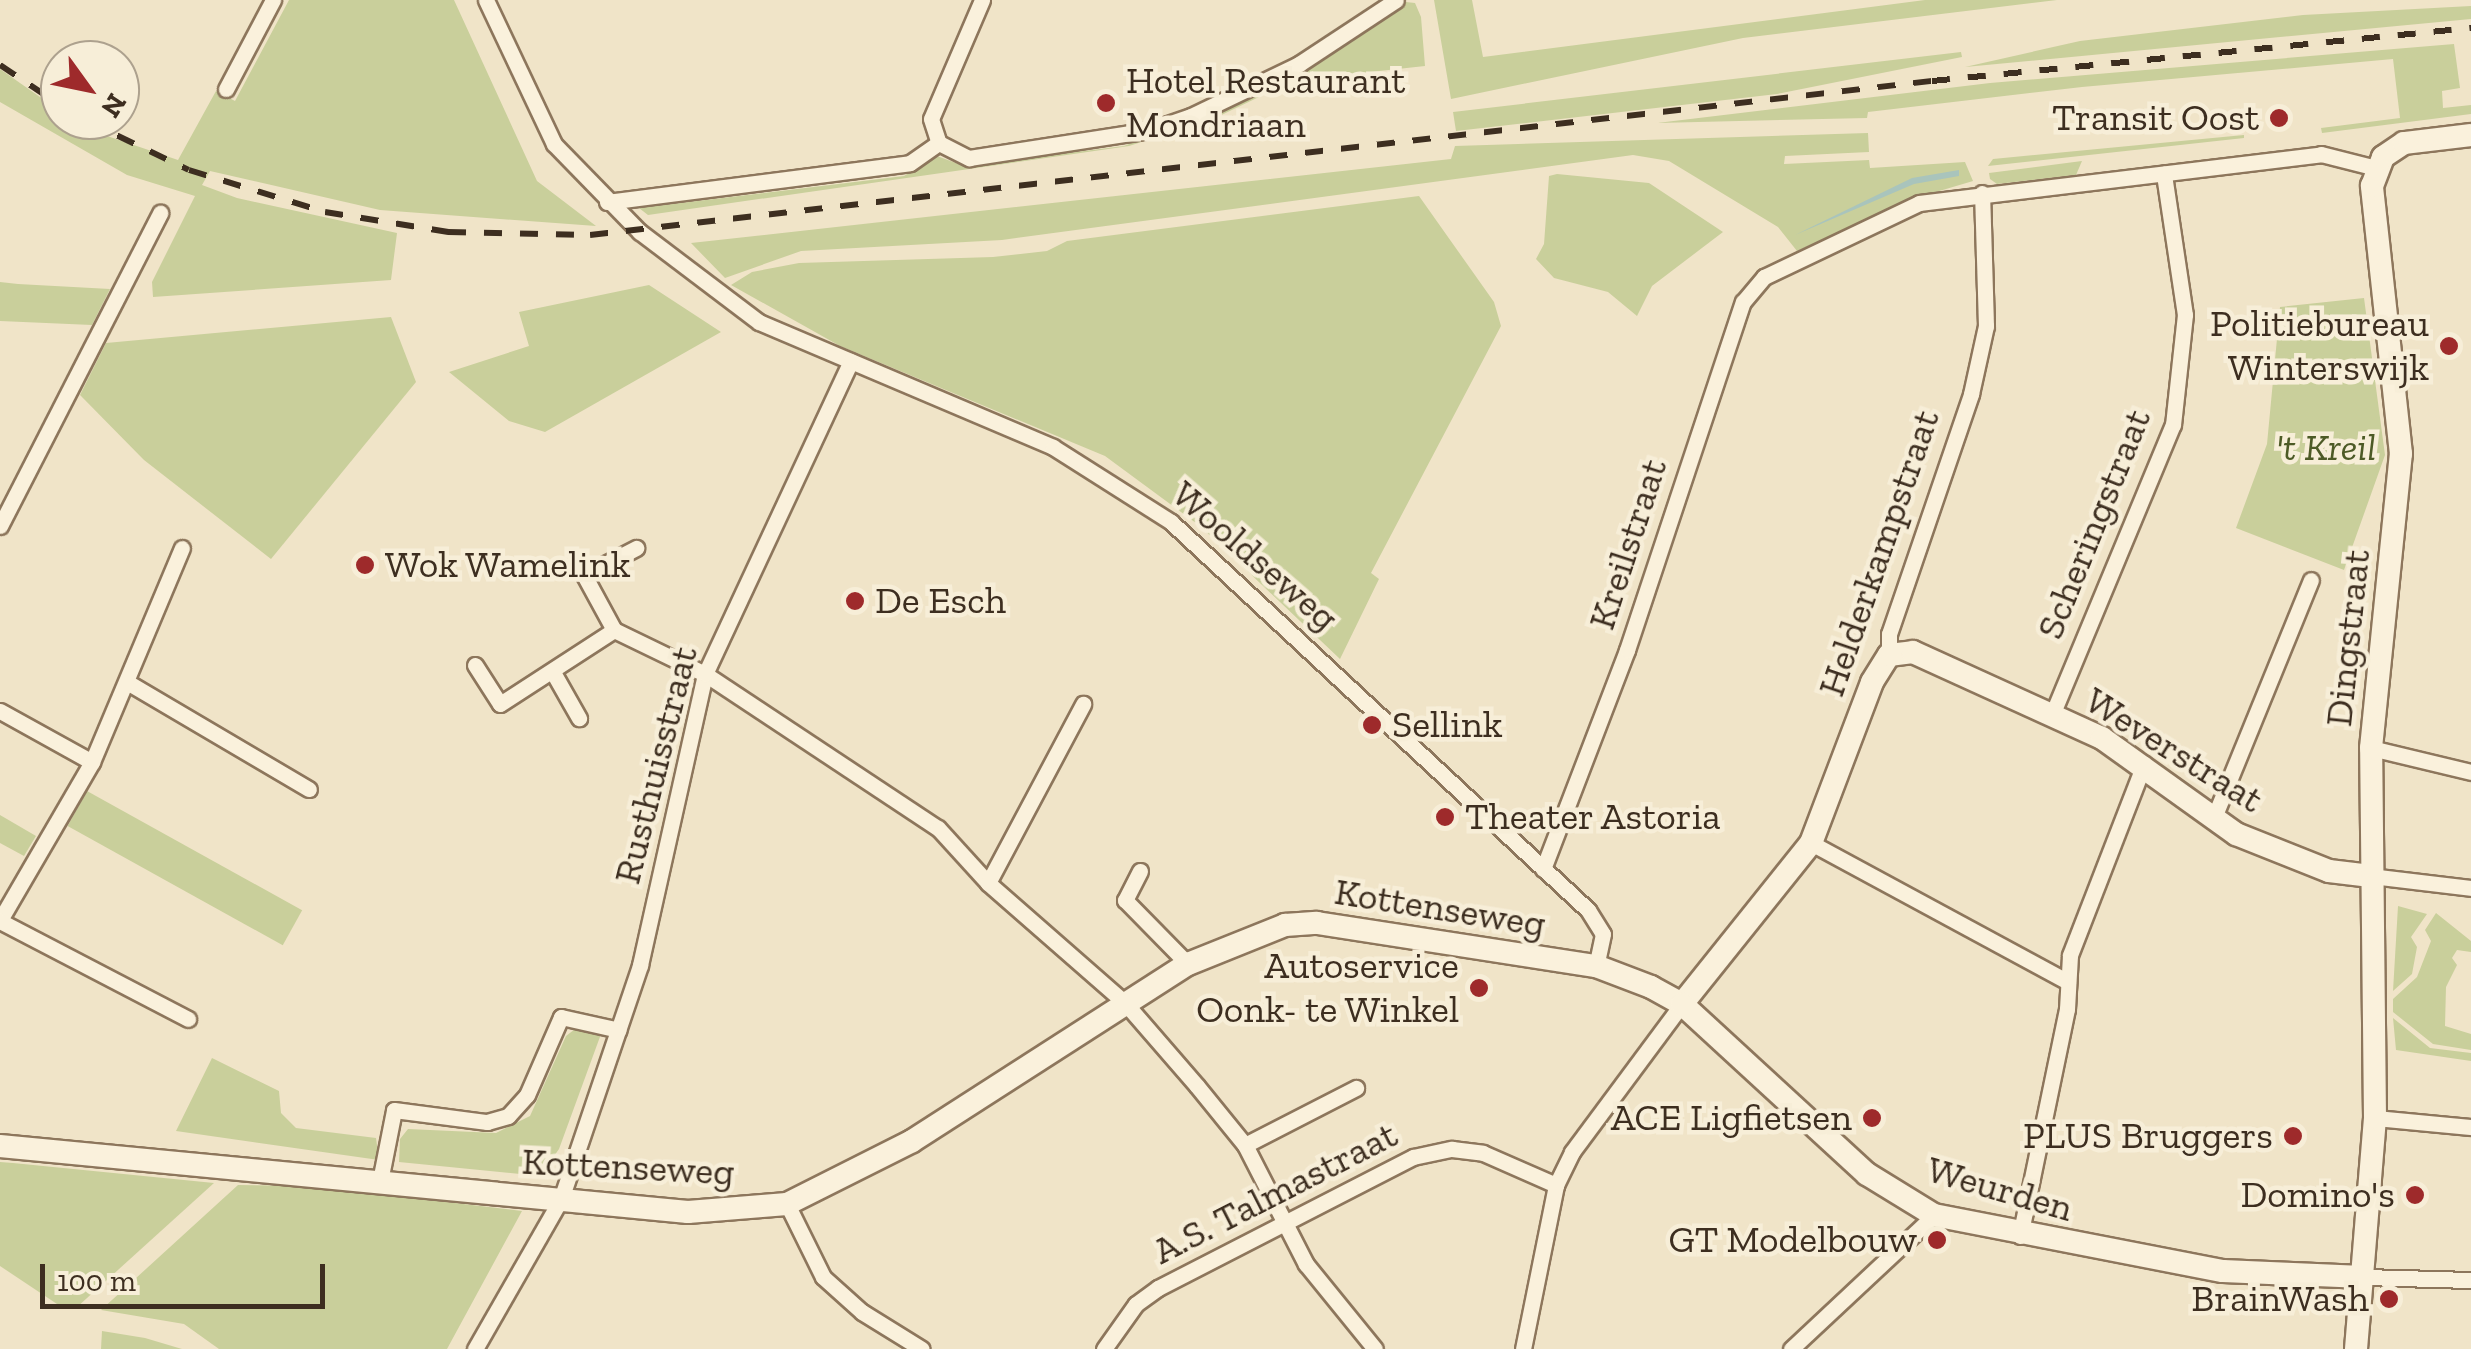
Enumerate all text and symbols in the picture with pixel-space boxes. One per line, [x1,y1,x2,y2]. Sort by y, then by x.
north arrow [40,40,140,140]
place label: Hotel Restaurant Mondriaan [1126,58,1405,147]
text: N [94,88,134,123]
marker: Hotel Restaurant Mondriaan [1095,92,1117,114]
place label: Transit Oost [2052,95,2259,141]
marker: Transit Oost [2268,107,2290,129]
place label: Politiebureau Winterswijk [2210,301,2429,390]
marker: Politiebureau Winterswijk [2438,335,2460,357]
street label: Scheringstraat [2027,403,2161,645]
street label: Helderkampstraat [1809,404,1949,702]
park label: 't Kreil [2276,425,2376,471]
street label: Kreilstraat [1579,453,1677,635]
street label: Wooldseweg [1163,471,1347,641]
place label: Wok Wamelink [385,542,632,588]
street label: Dingstraat [2316,547,2380,729]
marker: Wok Wamelink [354,554,376,576]
place label: De Esch [875,578,1006,624]
marker: De Esch [844,590,866,612]
street label: Rusthuisstraat [604,642,708,888]
street label: Weverstraat [2077,677,2271,823]
place label: Sellink [1392,702,1503,748]
marker: Sellink [1361,714,1383,736]
place label: Theater Astoria [1465,794,1722,840]
marker: Theater Astoria [1434,806,1456,828]
street label: Kottenseweg [1331,869,1549,947]
place label: Autoservice Oonk- te Winkel [1195,943,1459,1032]
marker: Autoservice Oonk- te Winkel [1468,977,1490,999]
place label: ACE Ligfietsen [1611,1095,1852,1141]
marker: ACE Ligfietsen [1861,1107,1883,1129]
street label: A.S. Talmastraat [1145,1112,1405,1274]
place label: PLUS Bruggers [2023,1113,2273,1159]
marker: PLUS Bruggers [2282,1125,2304,1147]
street label: Kottenseweg [521,1139,735,1195]
street label: Weurden [1922,1146,2078,1232]
place label: Domino's [2241,1172,2395,1218]
marker: Domino's [2404,1184,2426,1206]
place label: GT Modelbouw [1668,1217,1917,1263]
marker: GT Modelbouw [1926,1229,1948,1251]
scale bar [45,1244,330,1306]
text: 100 m [57,1263,136,1299]
place label: BrainWash [2191,1276,2369,1322]
marker: BrainWash [2378,1288,2400,1310]

